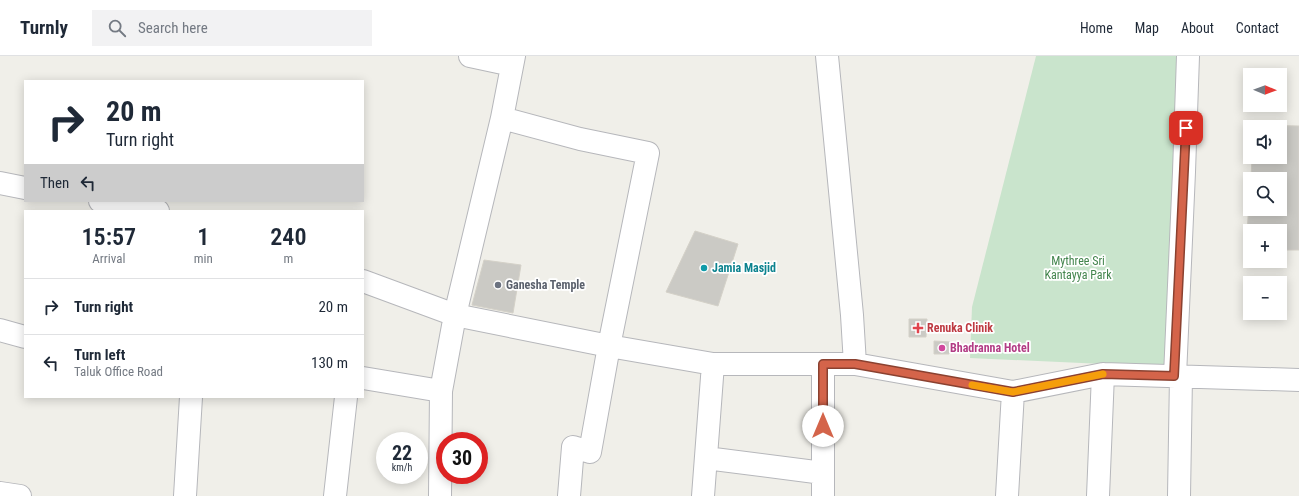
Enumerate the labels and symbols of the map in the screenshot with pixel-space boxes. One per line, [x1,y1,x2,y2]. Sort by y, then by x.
north arrow [1243,68,1287,112]
pin [1169,111,1203,145]
park label: Mythree Sri Kantayya Park [1044,254,1112,282]
place label: Jamia Masjid [712,261,776,275]
marker: Jamia Masjid [699,263,709,273]
place label: Ganesha Temple [506,278,585,292]
marker: Ganesha Temple [493,280,503,290]
place label: Renuka Clinik [927,321,993,335]
marker: Renuka Clinik [912,322,924,334]
place label: Bhadranna Hotel [950,341,1030,355]
marker: Bhadranna Hotel [937,343,947,353]
position arrow [802,405,844,447]
speed limit sign: 30 [436,432,488,484]

